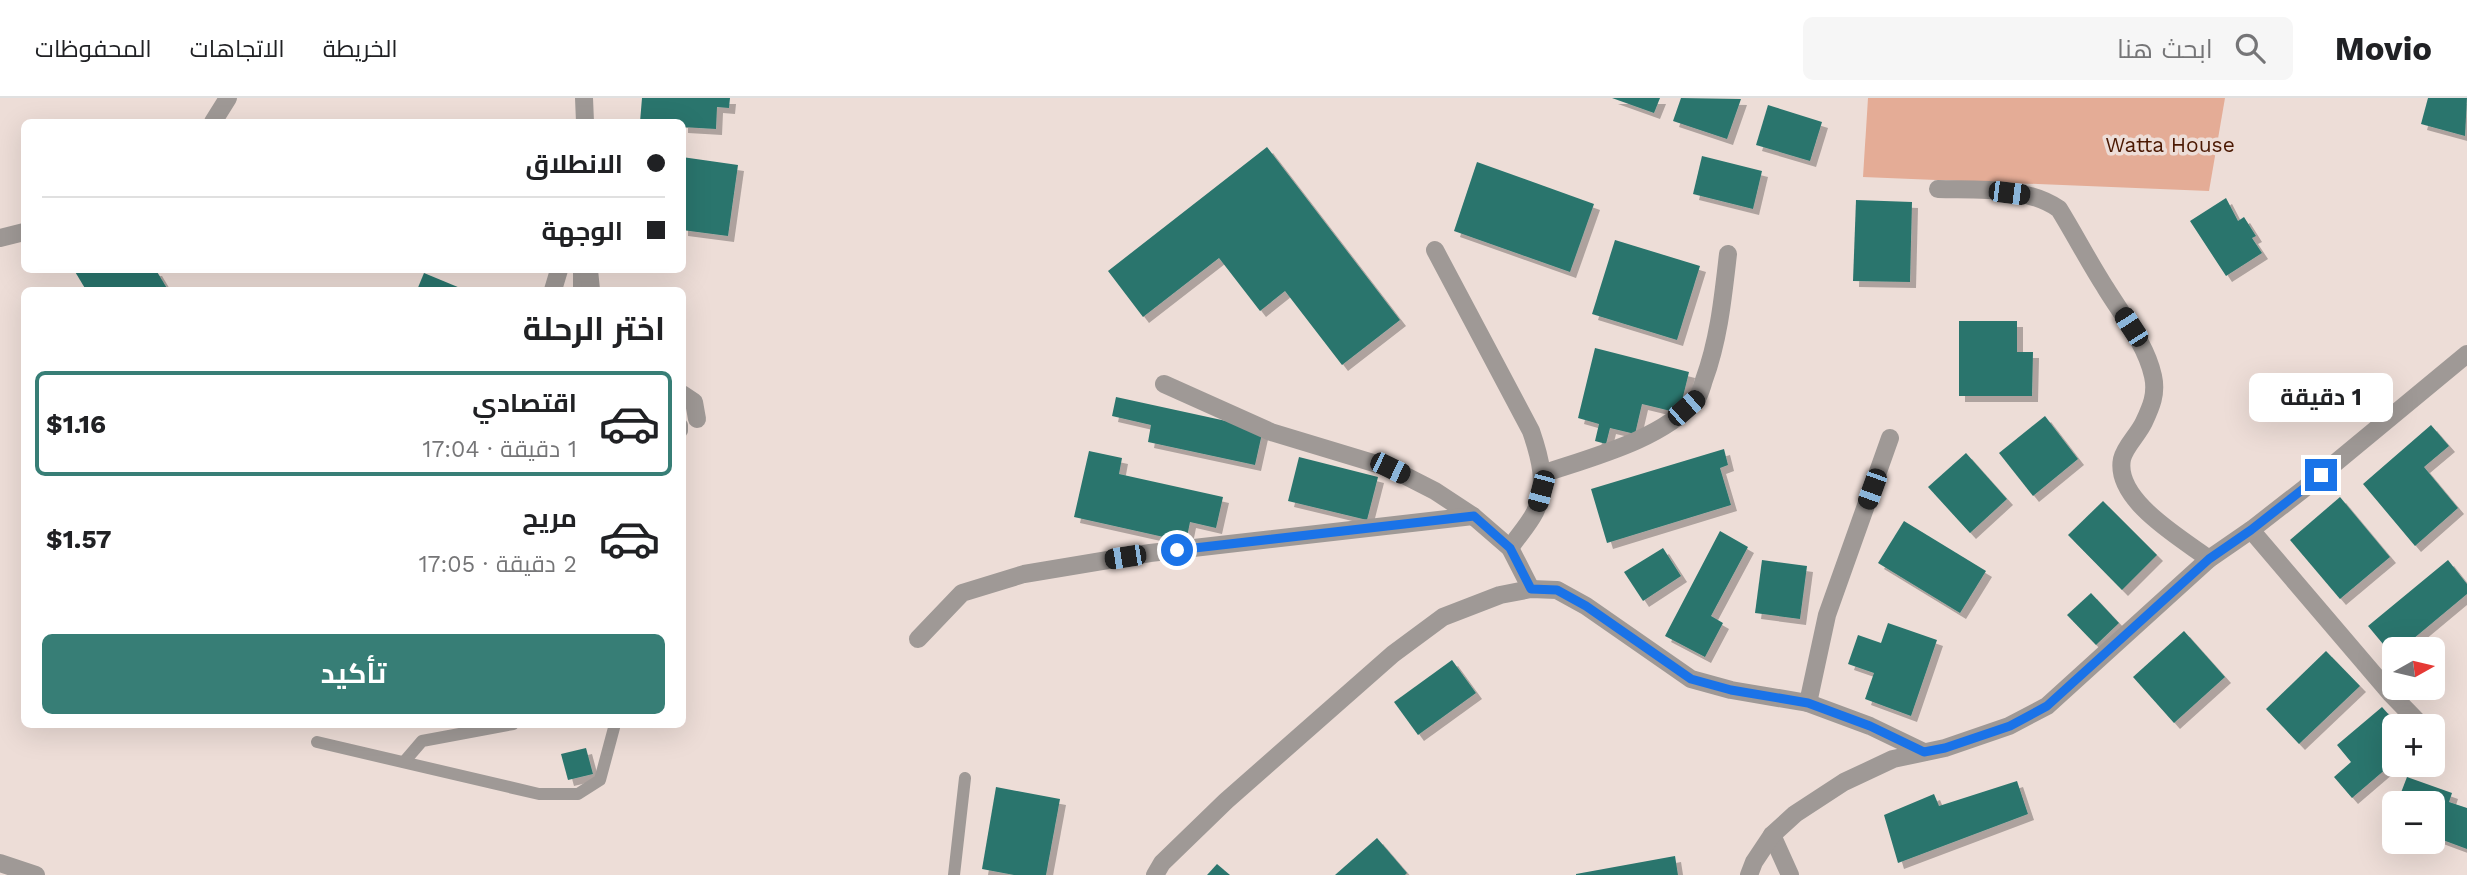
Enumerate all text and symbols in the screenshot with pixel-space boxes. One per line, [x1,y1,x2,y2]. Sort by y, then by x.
search box [1803,17,2293,80]
icon: search [2231,29,2269,67]
text: Movio [2335,29,2432,68]
text: ابحث هنا [2117,34,2213,64]
text: المحفوظات [35,35,152,63]
text: الاتجاهات [190,35,285,63]
text: الخريطة [323,35,398,63]
park label: Watta House [2105,132,2235,157]
text: الانطلاق [525,149,623,179]
car [1987,180,2032,206]
text: الوجهة [542,216,623,246]
car [2111,304,2152,350]
text: اختر الرحلة [523,310,665,348]
callout: 1 دقيقة [2249,374,2393,422]
text: 1 دقيقة [2280,384,2362,411]
car [1664,386,1709,430]
text: اقتصادي [472,388,577,418]
icon: car [598,392,661,455]
text: $1.16 [46,409,106,439]
text: 1 دقيقة · 17:04 [422,436,577,463]
car [1367,449,1414,487]
route end [2305,459,2337,491]
car [1855,466,1890,512]
car [1526,468,1557,514]
text: مريح [522,503,577,533]
icon: car [598,507,661,570]
text: $1.57 [46,524,112,554]
route start [1161,534,1193,566]
car [1103,543,1148,571]
text: 2 دقيقة · 17:05 [419,551,577,578]
button: تأكيد [42,634,665,714]
north arrow [2382,637,2445,700]
map controls [2382,637,2445,854]
button: + [2382,714,2445,777]
button: − [2382,791,2445,854]

